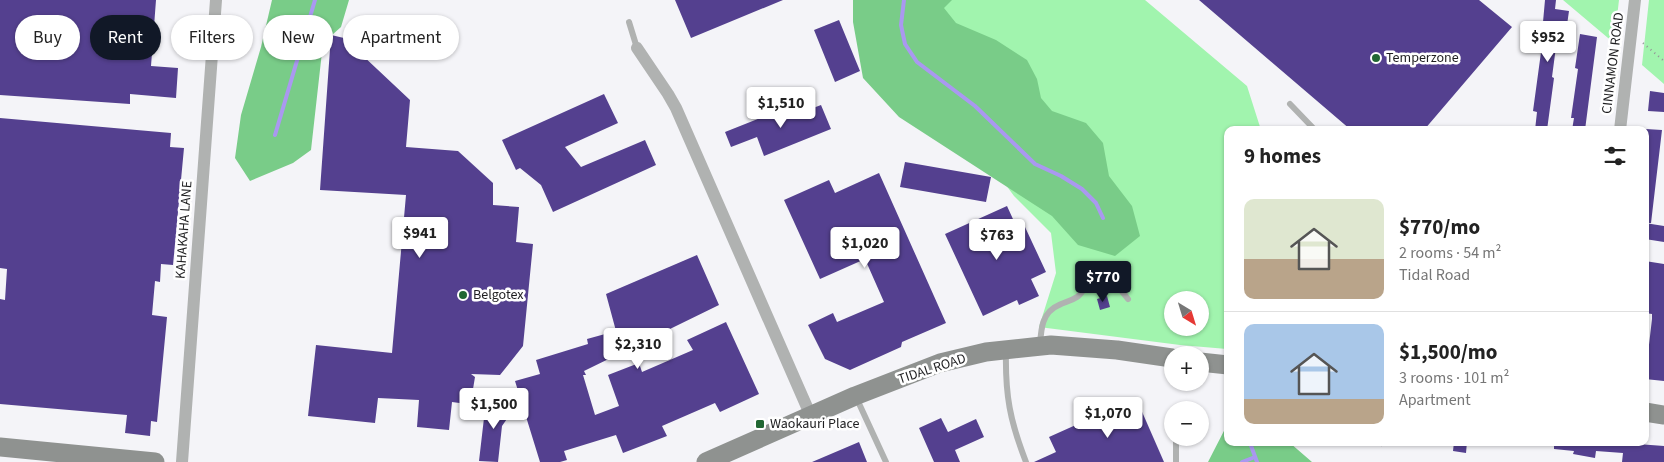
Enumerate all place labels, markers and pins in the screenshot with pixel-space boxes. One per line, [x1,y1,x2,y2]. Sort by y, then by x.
pin: $952 [1518,20,1578,63]
place label: Temperzone [1386,48,1459,68]
marker: Temperzone [1370,52,1382,64]
pin: $1,510 [740,86,822,129]
pin: $941 [390,216,450,259]
pin: $763 [967,218,1027,261]
pin: $1,020 [824,226,906,269]
pin: $770 [1073,260,1133,303]
place label: Belgotex [473,285,524,305]
marker: Belgotex [457,289,469,301]
pin: $2,310 [597,328,679,370]
pin: $1,500 [453,388,535,430]
pin: $1,070 [1067,396,1149,439]
place label: Waokauri Place [770,414,860,434]
marker: Waokauri Place [754,418,766,430]

